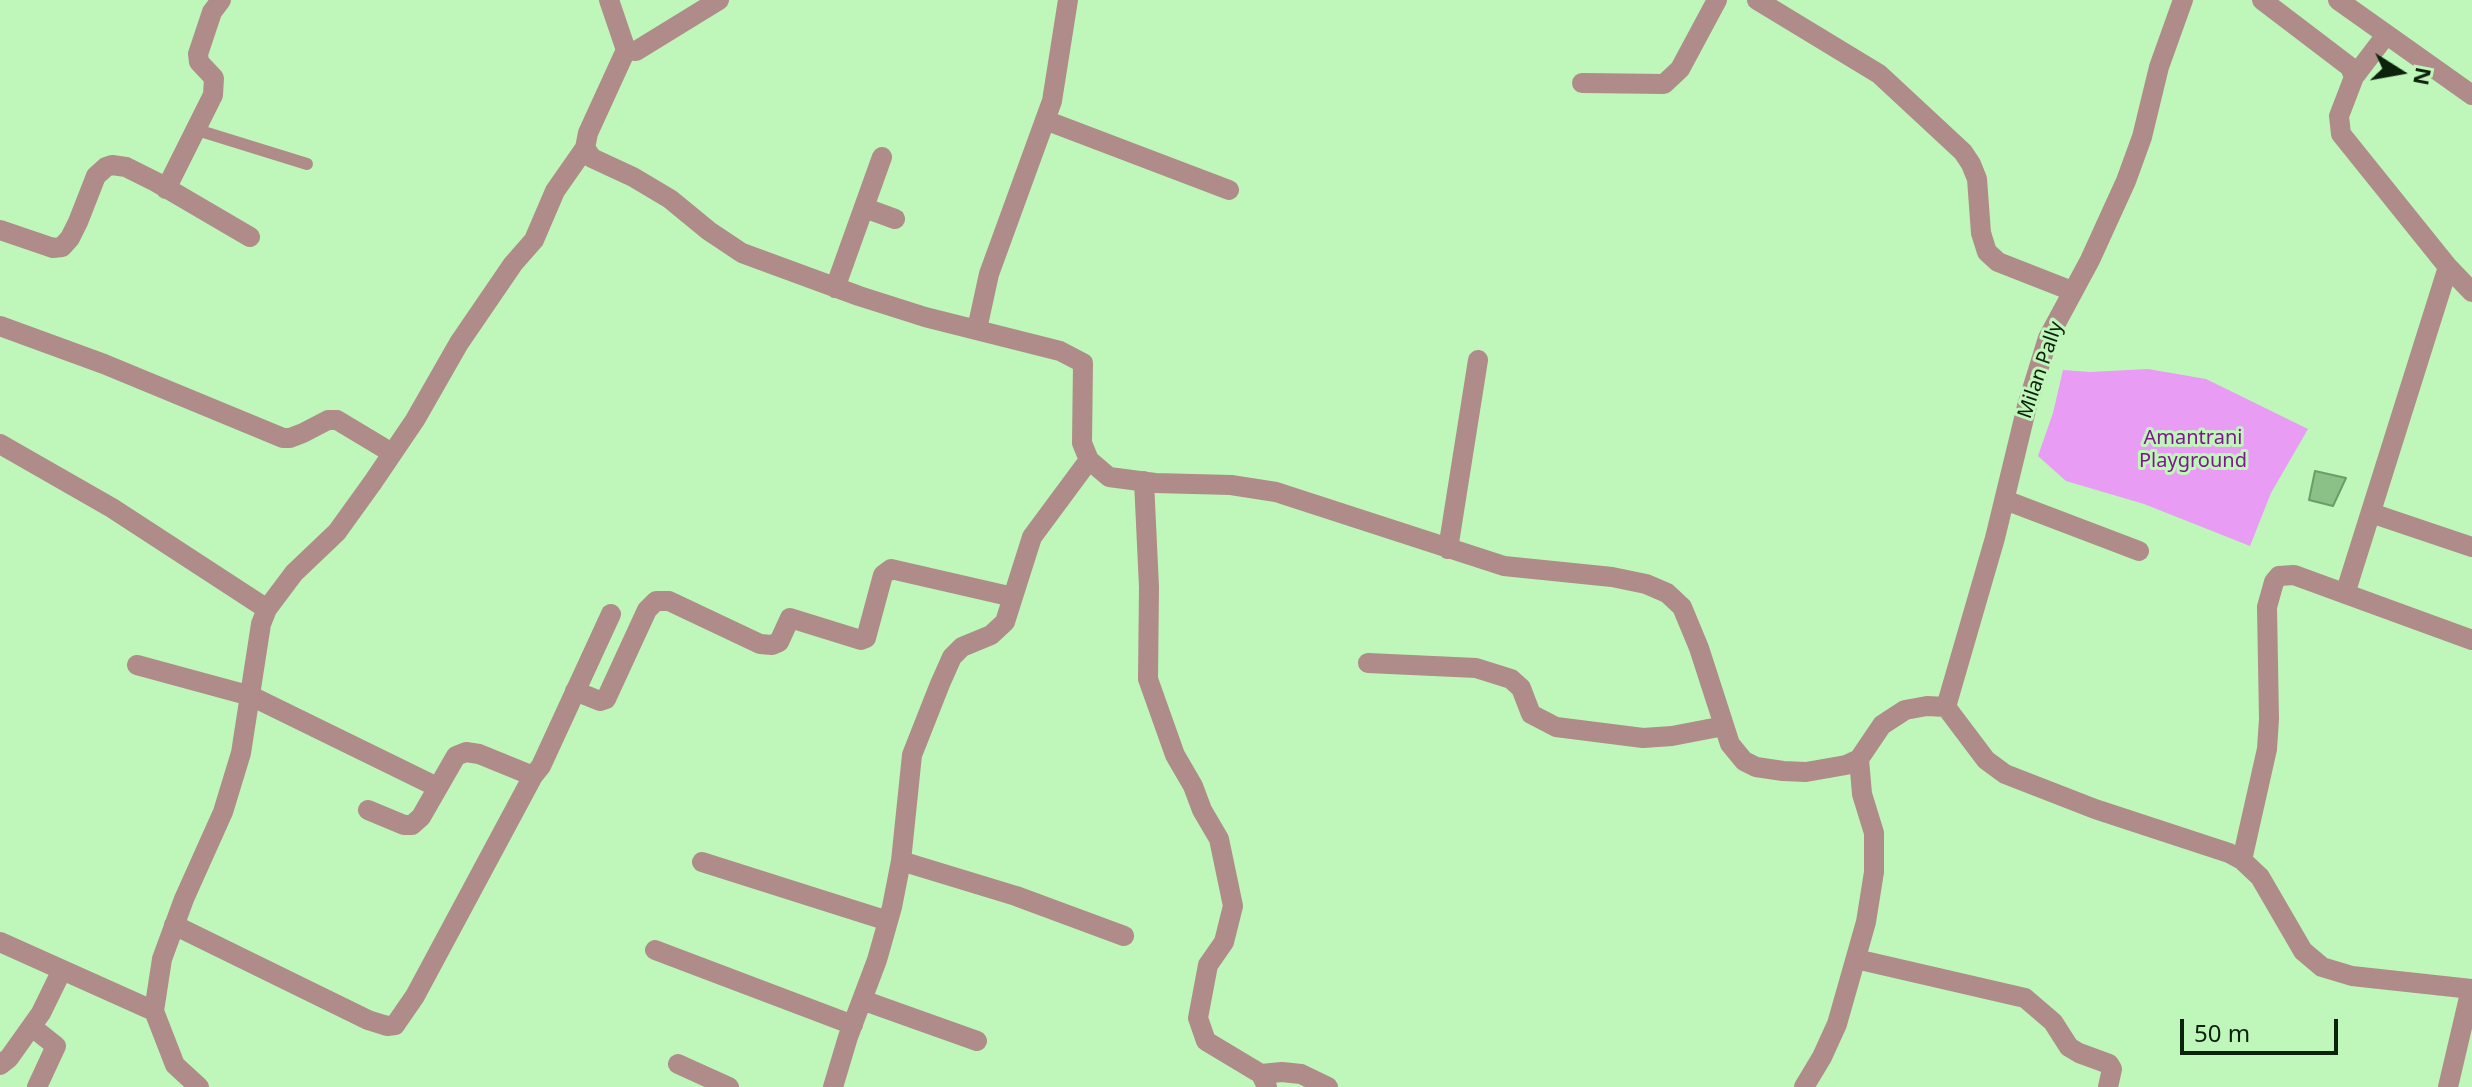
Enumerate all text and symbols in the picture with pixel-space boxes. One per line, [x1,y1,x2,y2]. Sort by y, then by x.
north arrow [2360,32,2440,112]
text: N [2407,65,2440,88]
street label: Milan Pally [2013,318,2069,422]
park label: Amantrani Playground [2139,426,2247,473]
scale bar [2184,1003,2342,1053]
text: 50 m [2194,1016,2250,1049]

